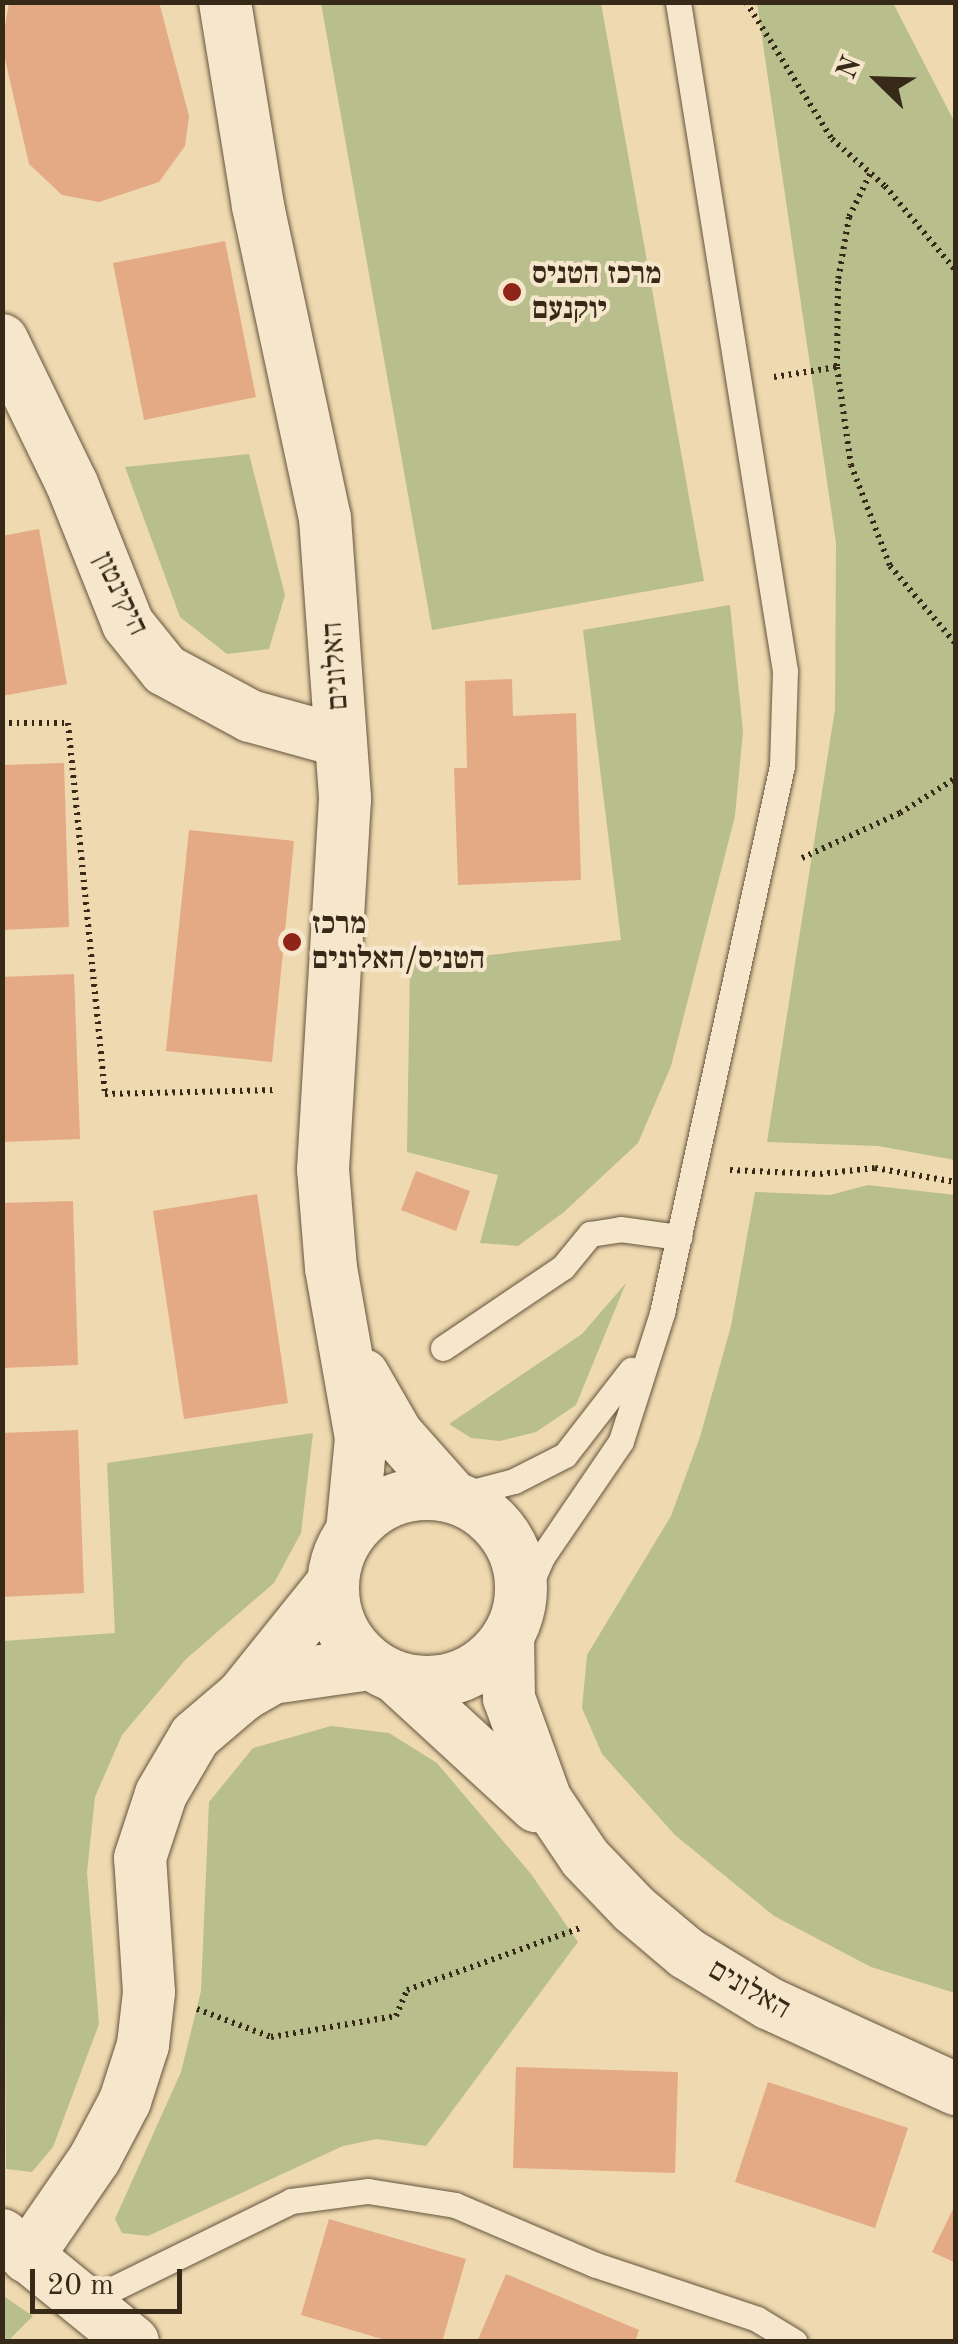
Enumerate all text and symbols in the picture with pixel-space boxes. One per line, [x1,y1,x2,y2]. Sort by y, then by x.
north arrow [828,30,928,130]
text: N [833,53,867,84]
place label: מרכז הטניס יוקנעם [532,257,662,328]
marker: מרכז הטניס יוקנעם [501,281,523,303]
street label: היקינטון [84,546,156,642]
street label: האלונים [315,620,357,712]
place label: מרכז הטניס/האלונים [312,907,485,978]
marker: מרכז הטניס/האלונים [281,931,303,953]
street label: האלונים [702,1952,796,2028]
scale bar [35,2249,188,2311]
text: 20 m [47,2271,114,2301]

